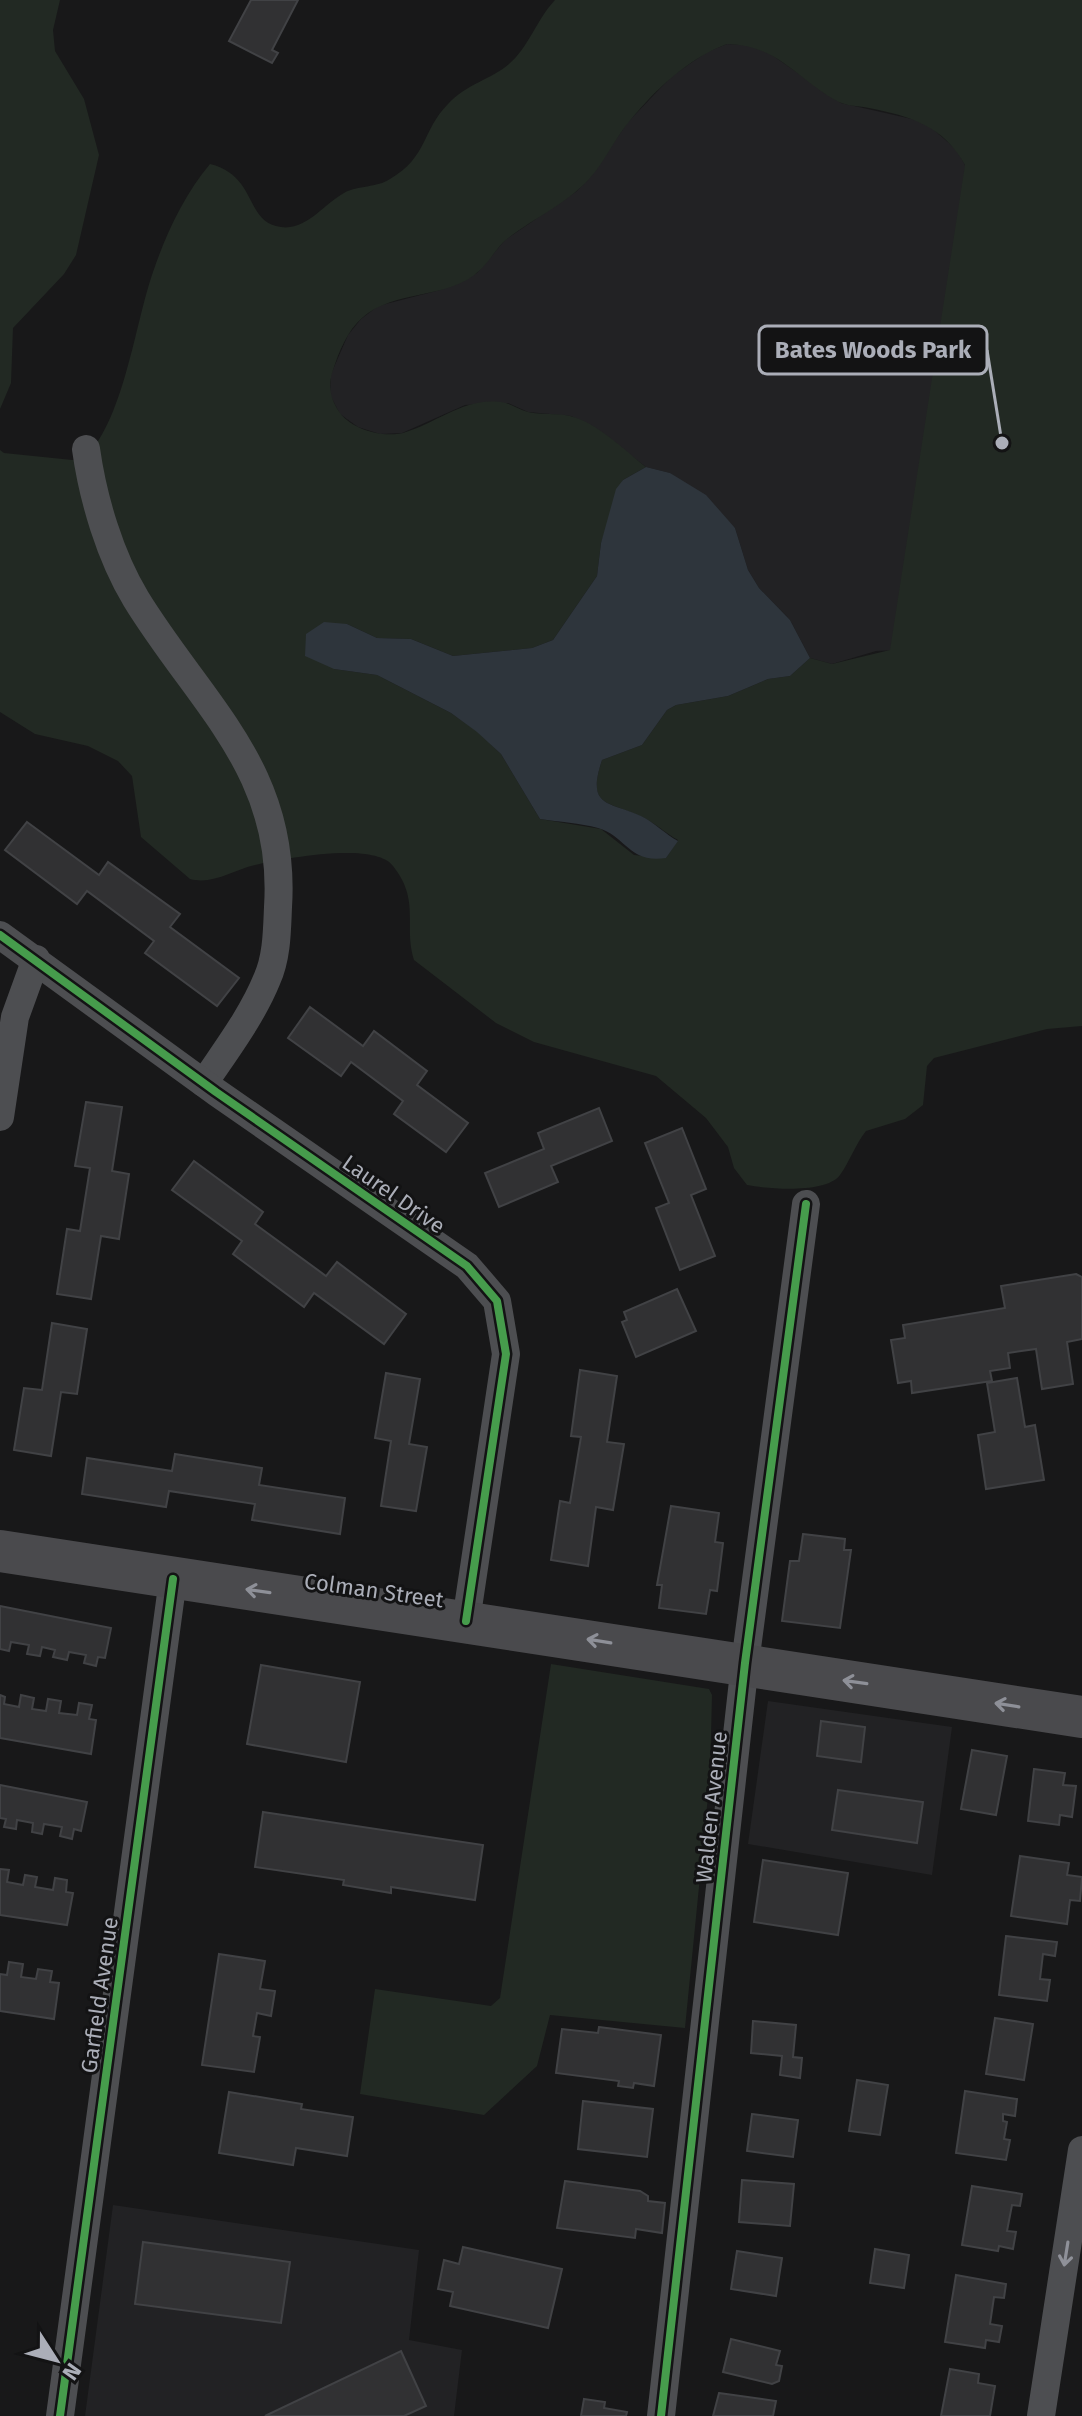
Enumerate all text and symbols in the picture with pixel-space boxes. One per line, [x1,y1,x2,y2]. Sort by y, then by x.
callout: Bates Woods Park [759,326,987,374]
text: Bates Woods Park [775,336,972,364]
street label: Laurel Drive [337,1149,450,1240]
street label: Colman Street [303,1567,445,1614]
one-way arrow [246,1583,272,1598]
one-way arrow [587,1633,612,1648]
one-way arrow [843,1674,869,1689]
one-way arrow [995,1697,1021,1712]
street label: Walden Avenue [690,1730,733,1884]
street label: Garfield Avenue [75,1915,124,2075]
one-way arrow [1058,2241,1073,2267]
north arrow [16,2320,96,2400]
text: N [57,2358,87,2385]

